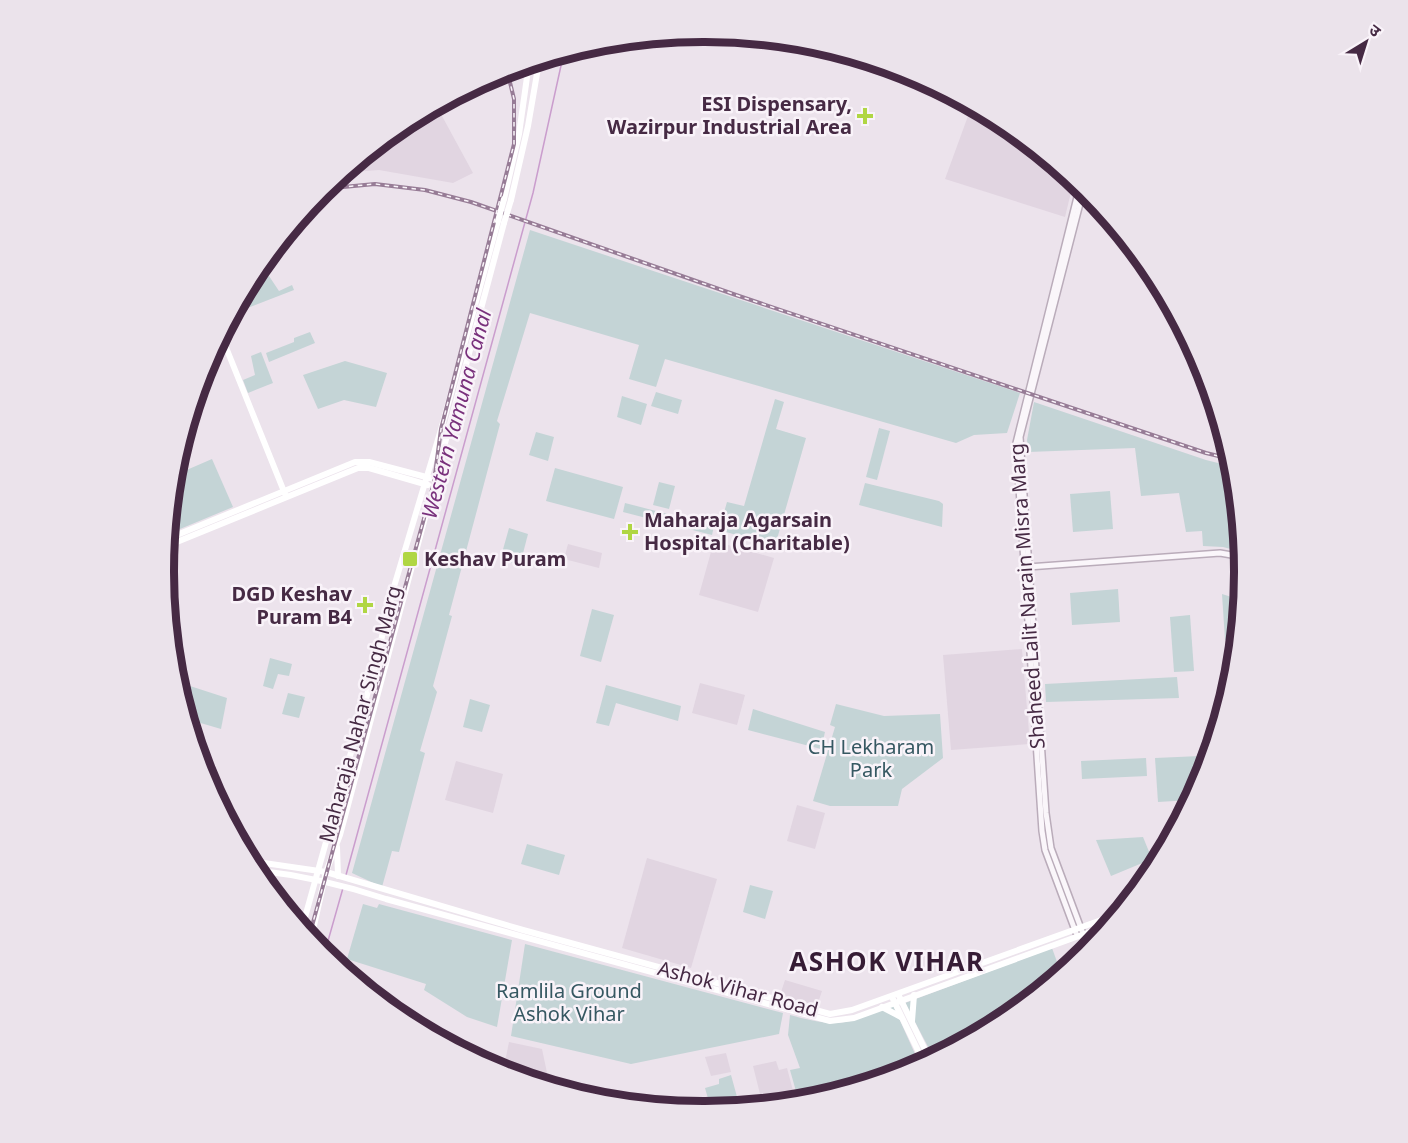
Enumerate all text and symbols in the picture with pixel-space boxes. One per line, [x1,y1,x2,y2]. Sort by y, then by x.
north arrow [1336,12,1396,72]
text: उ [1365,19,1386,42]
place label: ESI Dispensary, Wazirpur Industrial Area [607,90,852,140]
marker: ESI Dispensary, Wazirpur Industrial Area [856,107,874,125]
water label: Western Yamuna Canal [415,305,498,522]
street label: Shaheed Lalit Narain Misra Marg [1002,442,1051,750]
place label: Maharaja Agarsain Hospital (Charitable) [644,506,850,556]
marker: Maharaja Agarsain Hospital (Charitable) [621,523,639,541]
place label: Keshav Puram [424,545,566,572]
marker: Keshav Puram [401,550,419,568]
place label: DGD Keshav Puram B4 [231,580,353,630]
street label: Maharaja Nahar Singh Marg [312,582,407,845]
marker: DGD Keshav Puram B4 [356,596,374,614]
park label: CH Lekharam Park [808,733,934,783]
district label: ASHOK VIHAR [789,943,985,979]
street label: Ashok Vihar Road [655,954,821,1023]
park label: Ramlila Ground Ashok Vihar [496,977,642,1027]

